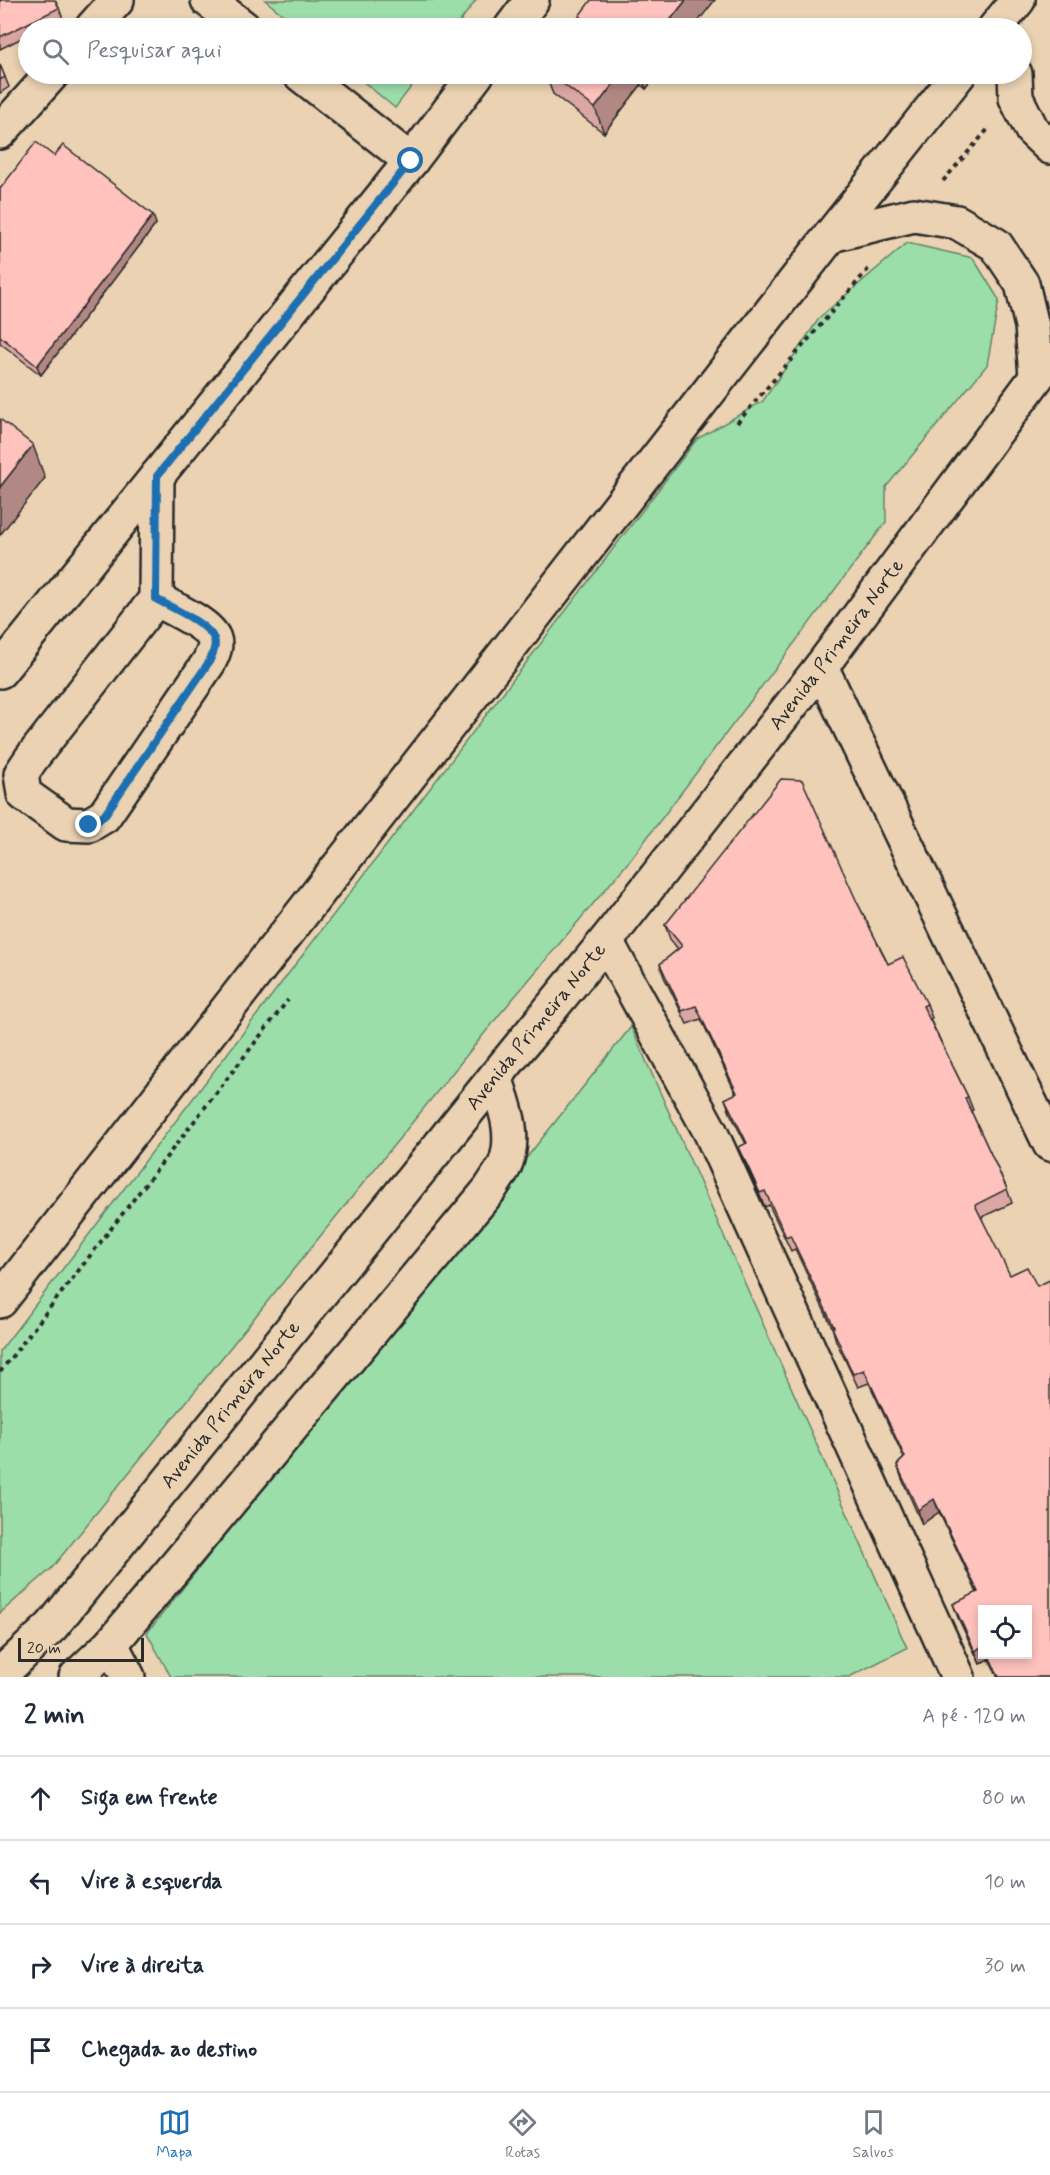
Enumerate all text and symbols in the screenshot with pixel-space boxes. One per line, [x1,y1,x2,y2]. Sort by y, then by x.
search box [18,18,1032,84]
icon: search [39,35,72,68]
text: Pesquisar aqui [87,37,222,65]
route start [397,147,423,173]
street label: Avenida Primeira Norte [763,553,910,736]
route end [75,811,101,837]
street label: Avenida Primeira Norte [460,937,613,1116]
street label: Avenida Primeira Norte [155,1315,307,1494]
map controls [978,1605,1032,1659]
button: locate [978,1605,1032,1659]
scale bar [18,1635,144,1662]
text: 20 m [27,1638,61,1659]
text: 2 min [24,1699,85,1733]
text: A pé · 120 m [922,1703,1026,1730]
icon: ahead [24,1782,57,1815]
text: Siga em frente [81,1784,218,1812]
text: 80 m [982,1785,1026,1812]
icon: left [24,1866,57,1899]
text: Vire à esquerda [81,1868,222,1896]
text: 10 m [984,1869,1026,1896]
icon: right [24,1950,57,1983]
text: Vire à direita [81,1952,204,1980]
text: 30 m [984,1953,1026,1980]
icon: arrive [24,2034,57,2067]
text: Chegada ao destino [81,2036,257,2064]
tab: Mapa [156,2106,193,2163]
tab: Rotas [505,2106,540,2163]
tab: Salvos [853,2106,894,2163]

